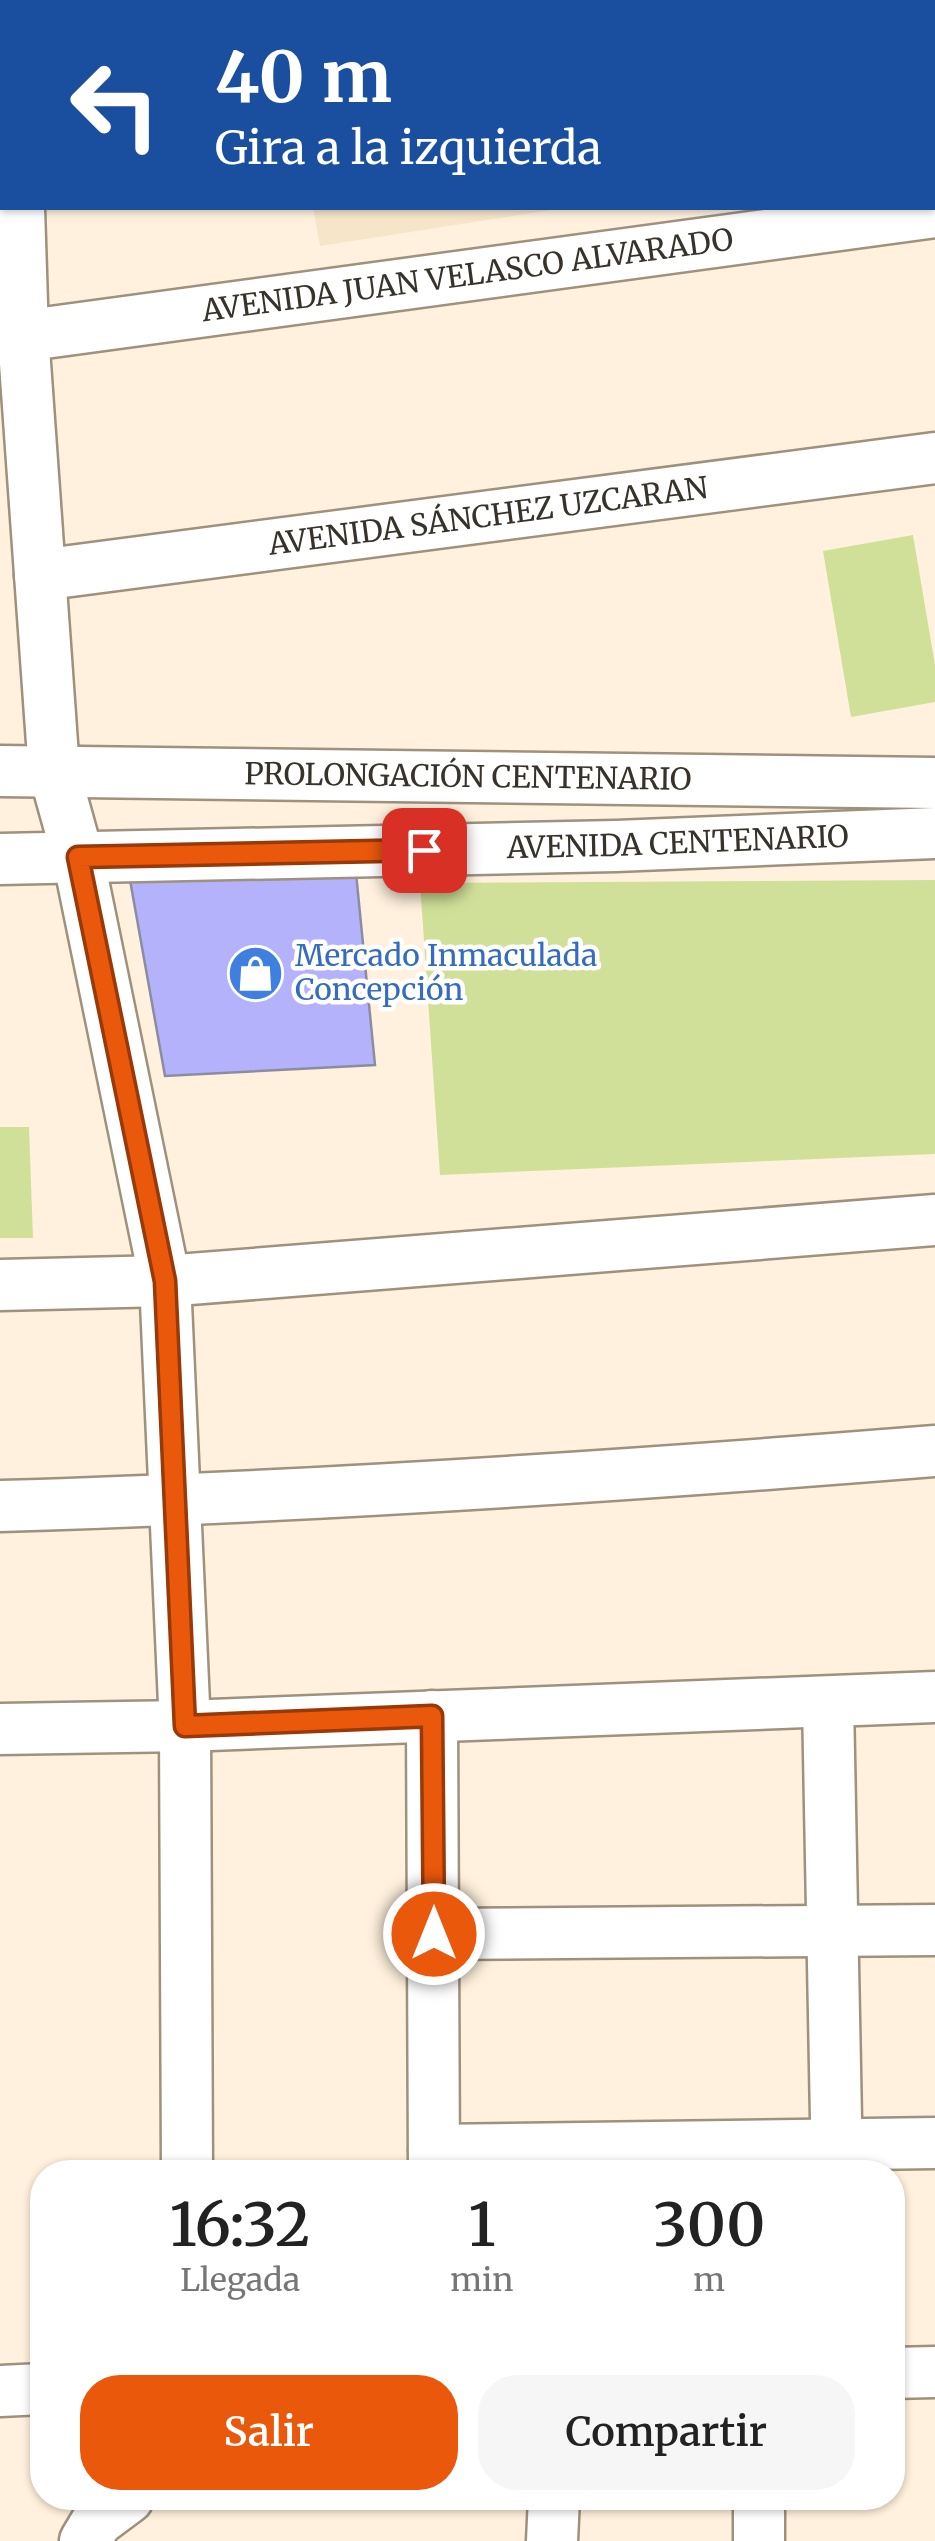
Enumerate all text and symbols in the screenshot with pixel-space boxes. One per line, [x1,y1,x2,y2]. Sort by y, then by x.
text: 40 m [215,33,392,121]
icon: left [50,40,180,170]
text: Gira a la izquierda [215,120,602,176]
street label: AVENIDA JUAN VELASCO ALVARADO [198,220,736,330]
street label: AVENIDA SÁNCHEZ UZCARAN [265,468,710,563]
street label: PROLONGACIÓN CENTENARIO [244,754,692,798]
pin [382,808,467,893]
street label: AVENIDA CENTENARIO [505,817,850,866]
icon: arrive [397,823,452,878]
place label: Mercado Inmaculada Concepción [295,936,597,1008]
shop icon: Mercado Inmaculada Concepción [226,943,286,1003]
position arrow [382,1882,486,1986]
text: 16:32 [170,2187,311,2262]
text: 1 [468,2187,496,2262]
text: 300 [653,2187,765,2262]
text: Llegada [180,2260,300,2300]
text: min [450,2260,514,2300]
text: m [693,2260,725,2300]
button: Salir [80,2375,458,2490]
button: Compartir [478,2375,855,2490]

